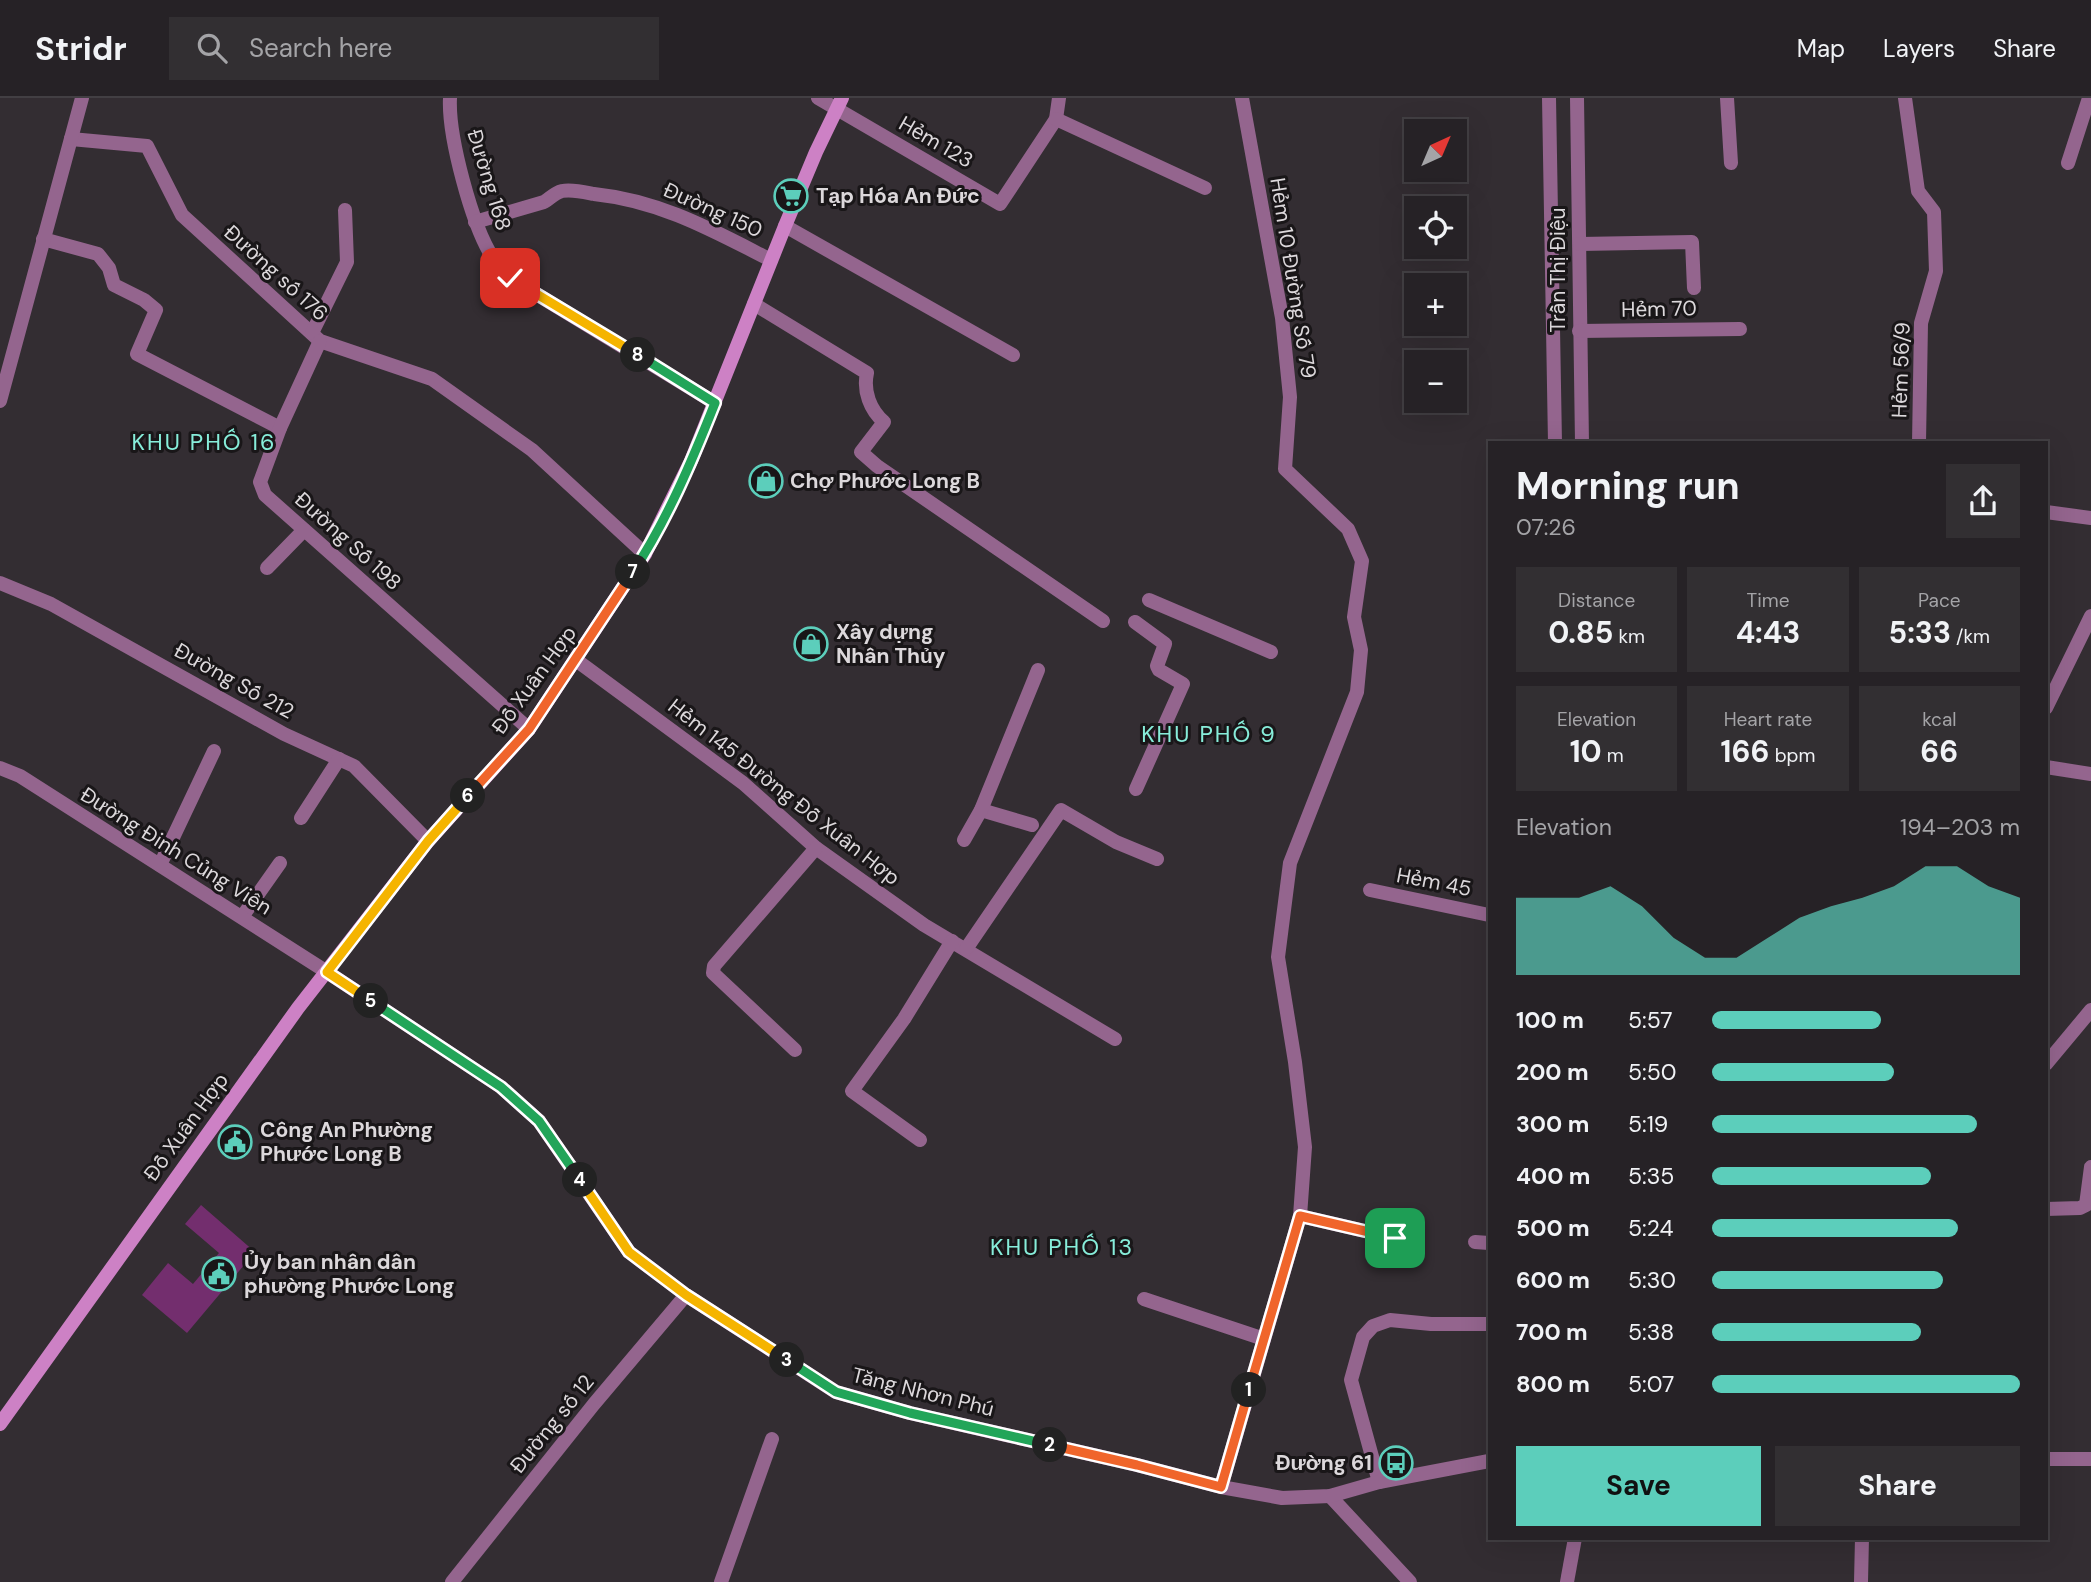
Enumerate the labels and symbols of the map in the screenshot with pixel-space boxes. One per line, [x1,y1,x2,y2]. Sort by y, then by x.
street label: Hẻm 123 [894,110,978,174]
north arrow [1404,119,1466,182]
street label: Đường 168 [460,126,518,234]
street label: Đường 150 [659,176,767,244]
street label: Hẻm 10 Đường Số 79 [1263,176,1323,380]
supermarket icon: Tạp Hóa An Đức [772,177,810,215]
place label: Tạp Hóa An Đức [816,182,980,210]
street label: Trần Thị Điệu [1544,207,1572,333]
street label: Đường số 176 [218,219,334,327]
pin [480,248,540,308]
street label: Hẻm 70 [1621,294,1697,324]
street label: Hẻm 56/9 [1885,322,1917,418]
pin: 8 [620,338,656,372]
district label: KHU PHỐ 16 [132,427,276,457]
shop icon: Chợ Phước Long B [747,462,785,500]
place label: Chợ Phước Long B [790,467,980,495]
street label: Đường Số 198 [289,486,407,596]
pin: 7 [616,554,650,589]
place label: Xây dựng Nhân Thủy [836,618,946,670]
street label: Đỗ Xuân Hợp [485,620,583,740]
shop icon: Xây dựng Nhân Thủy [792,625,830,663]
street label: Đường Số 212 [169,637,299,725]
street label: Hẻm 145 Đường Đỗ Xuân Hợp [662,692,906,892]
district label: KHU PHỐ 9 [1141,719,1277,749]
pin: 6 [450,778,486,814]
street label: Đường Đinh Củng Viên [75,781,277,921]
street label: Hẻm 45 [1394,861,1474,903]
pin: 5 [354,984,388,1018]
street label: Đỗ Xuân Hợp [137,1067,235,1187]
place label: Công An Phường Phước Long B [260,1116,433,1168]
public building icon: Công An Phường Phước Long B [216,1123,254,1161]
pin: 4 [562,1162,598,1198]
pin [1365,1208,1425,1268]
district label: KHU PHỐ 13 [990,1232,1134,1262]
place label: Ủy ban nhân dân phường Phước Long [244,1248,455,1300]
public building icon: Ủy ban nhân dân phường Phước Long [200,1255,238,1293]
pin: 3 [770,1342,804,1378]
street label: Tăng Nhơn Phú [849,1361,997,1423]
street label: Đường số 12 [504,1369,600,1479]
pin: 1 [1232,1372,1266,1408]
pin: 2 [1032,1428,1068,1462]
bus stop icon: Đường 61 [1377,1444,1415,1482]
place label: Đường 61 [1275,1449,1372,1477]

